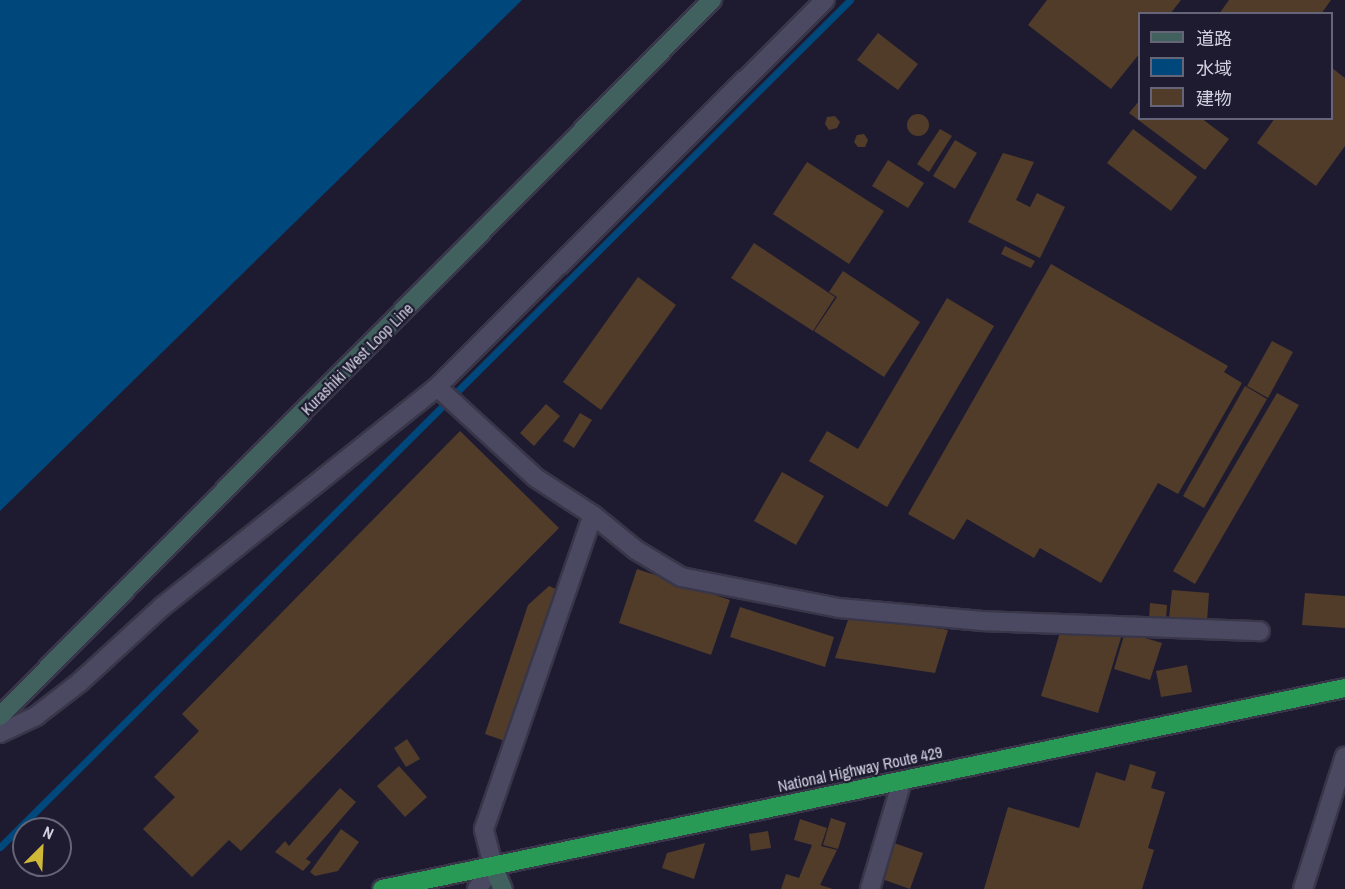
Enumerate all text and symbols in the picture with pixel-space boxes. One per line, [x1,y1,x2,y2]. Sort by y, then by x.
legend [1138,12,1333,120]
text: 道路 [1196,26,1232,51]
text: 水域 [1196,56,1232,81]
text: 建物 [1196,86,1232,111]
street label: Kurashiki West Loop Line [297,299,417,419]
street label: National Highway Route 429 [776,742,944,796]
north arrow [12,817,72,877]
text: N [40,820,57,844]

